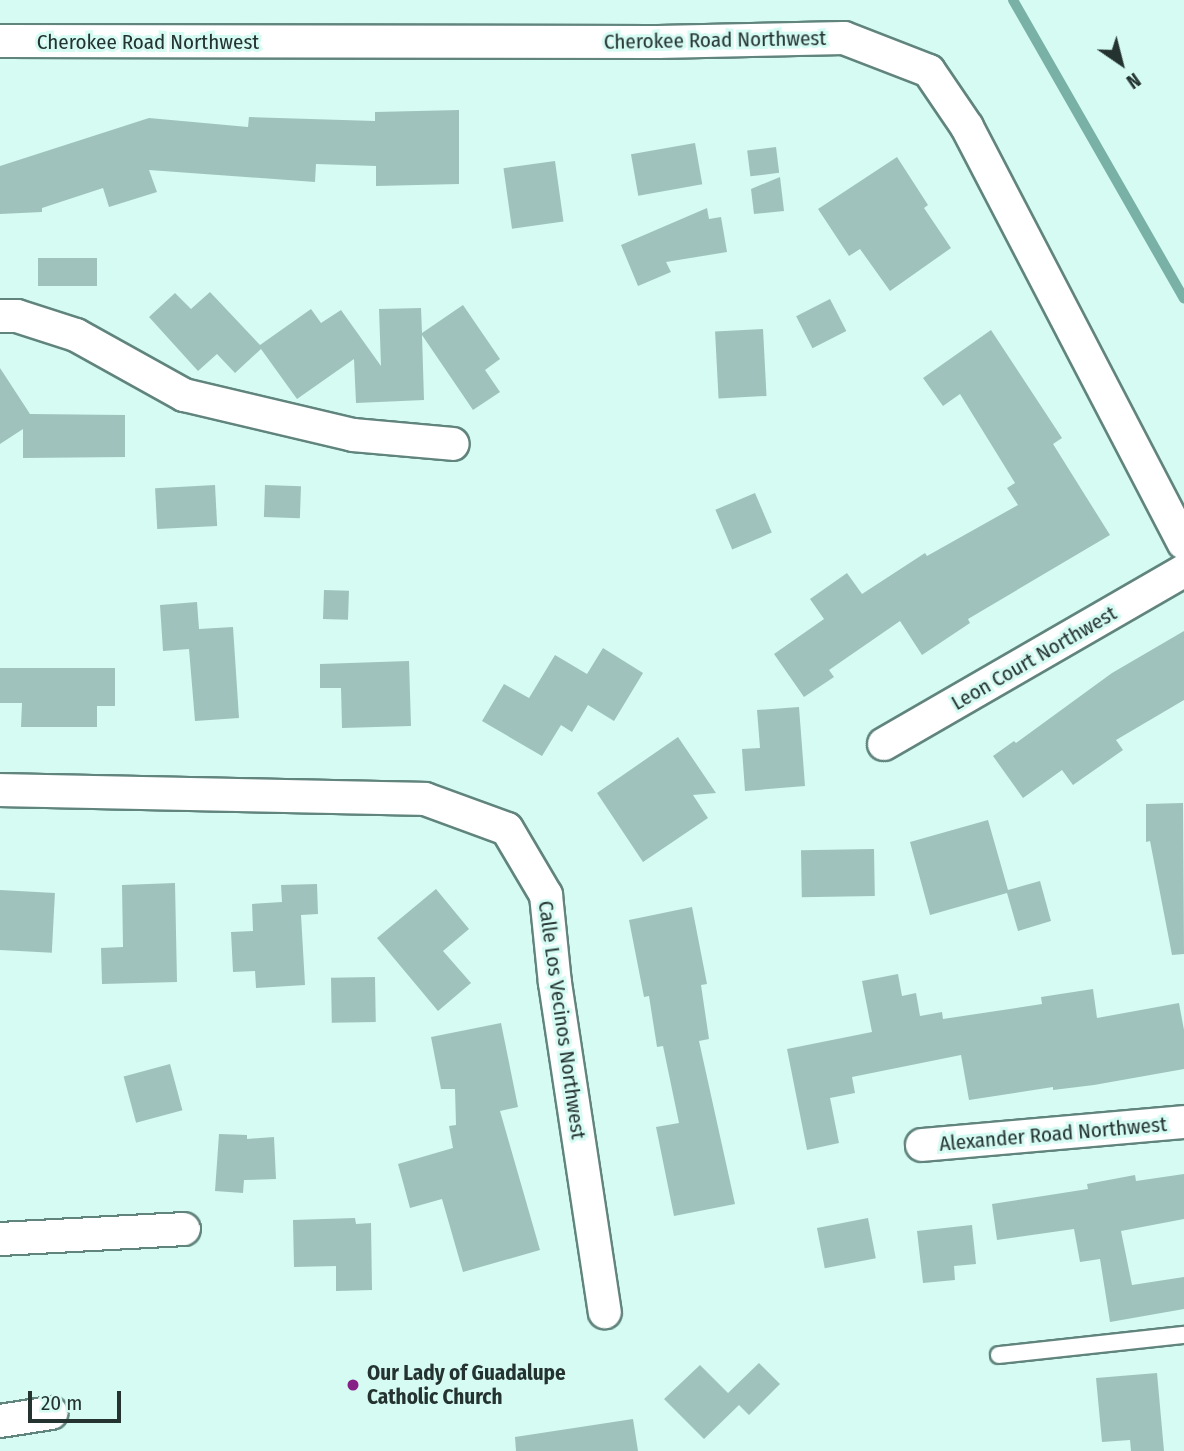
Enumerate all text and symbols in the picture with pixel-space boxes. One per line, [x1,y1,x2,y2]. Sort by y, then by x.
street label: Cherokee Road Northwest [604,25,826,55]
north arrow [1086,28,1156,98]
street label: Cherokee Road Northwest [37,29,259,55]
text: N [1122,68,1145,93]
street label: Leon Court Northwest [947,600,1121,716]
street label: Calle Los Vecinos Northwest [533,899,591,1141]
street label: Alexander Road Northwest [938,1111,1168,1157]
place label: Our Lady of Guadalupe Catholic Church [367,1360,566,1410]
marker: Our Lady of Guadalupe Catholic Church [345,1377,361,1393]
scale bar [32,1378,124,1422]
text: 20 m [41,1390,82,1416]

